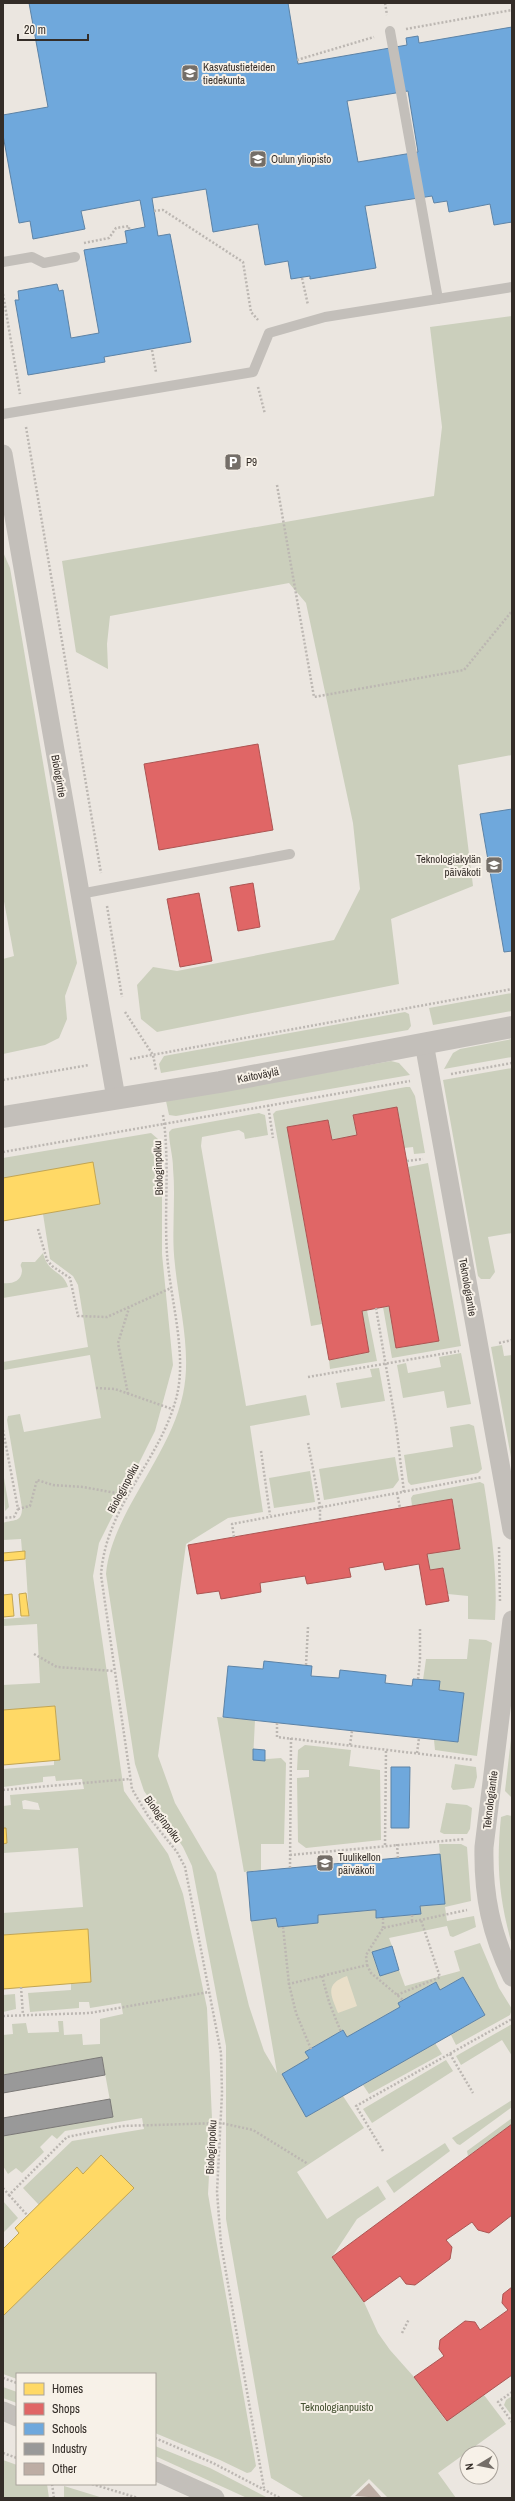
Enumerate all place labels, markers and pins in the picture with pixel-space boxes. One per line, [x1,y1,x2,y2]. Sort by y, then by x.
place label: Kasvatustieteiden tiedekunta [203,60,275,87]
school or university icon: Kasvatustieteiden tiedekunta [180,63,200,83]
school or university icon: Oulun yliopisto [248,149,268,169]
place label: Oulun yliopisto [271,152,331,166]
parking icon: P9 [223,452,243,472]
place label: P9 [246,455,257,469]
place label: Teknologiakylän päiväkoti [416,852,481,879]
school or university icon: Teknologiakylän päiväkoti [484,855,504,875]
place label: Tuulikellon päiväkoti [338,1850,381,1877]
school or university icon: Tuulikellon päiväkoti [315,1853,335,1873]

